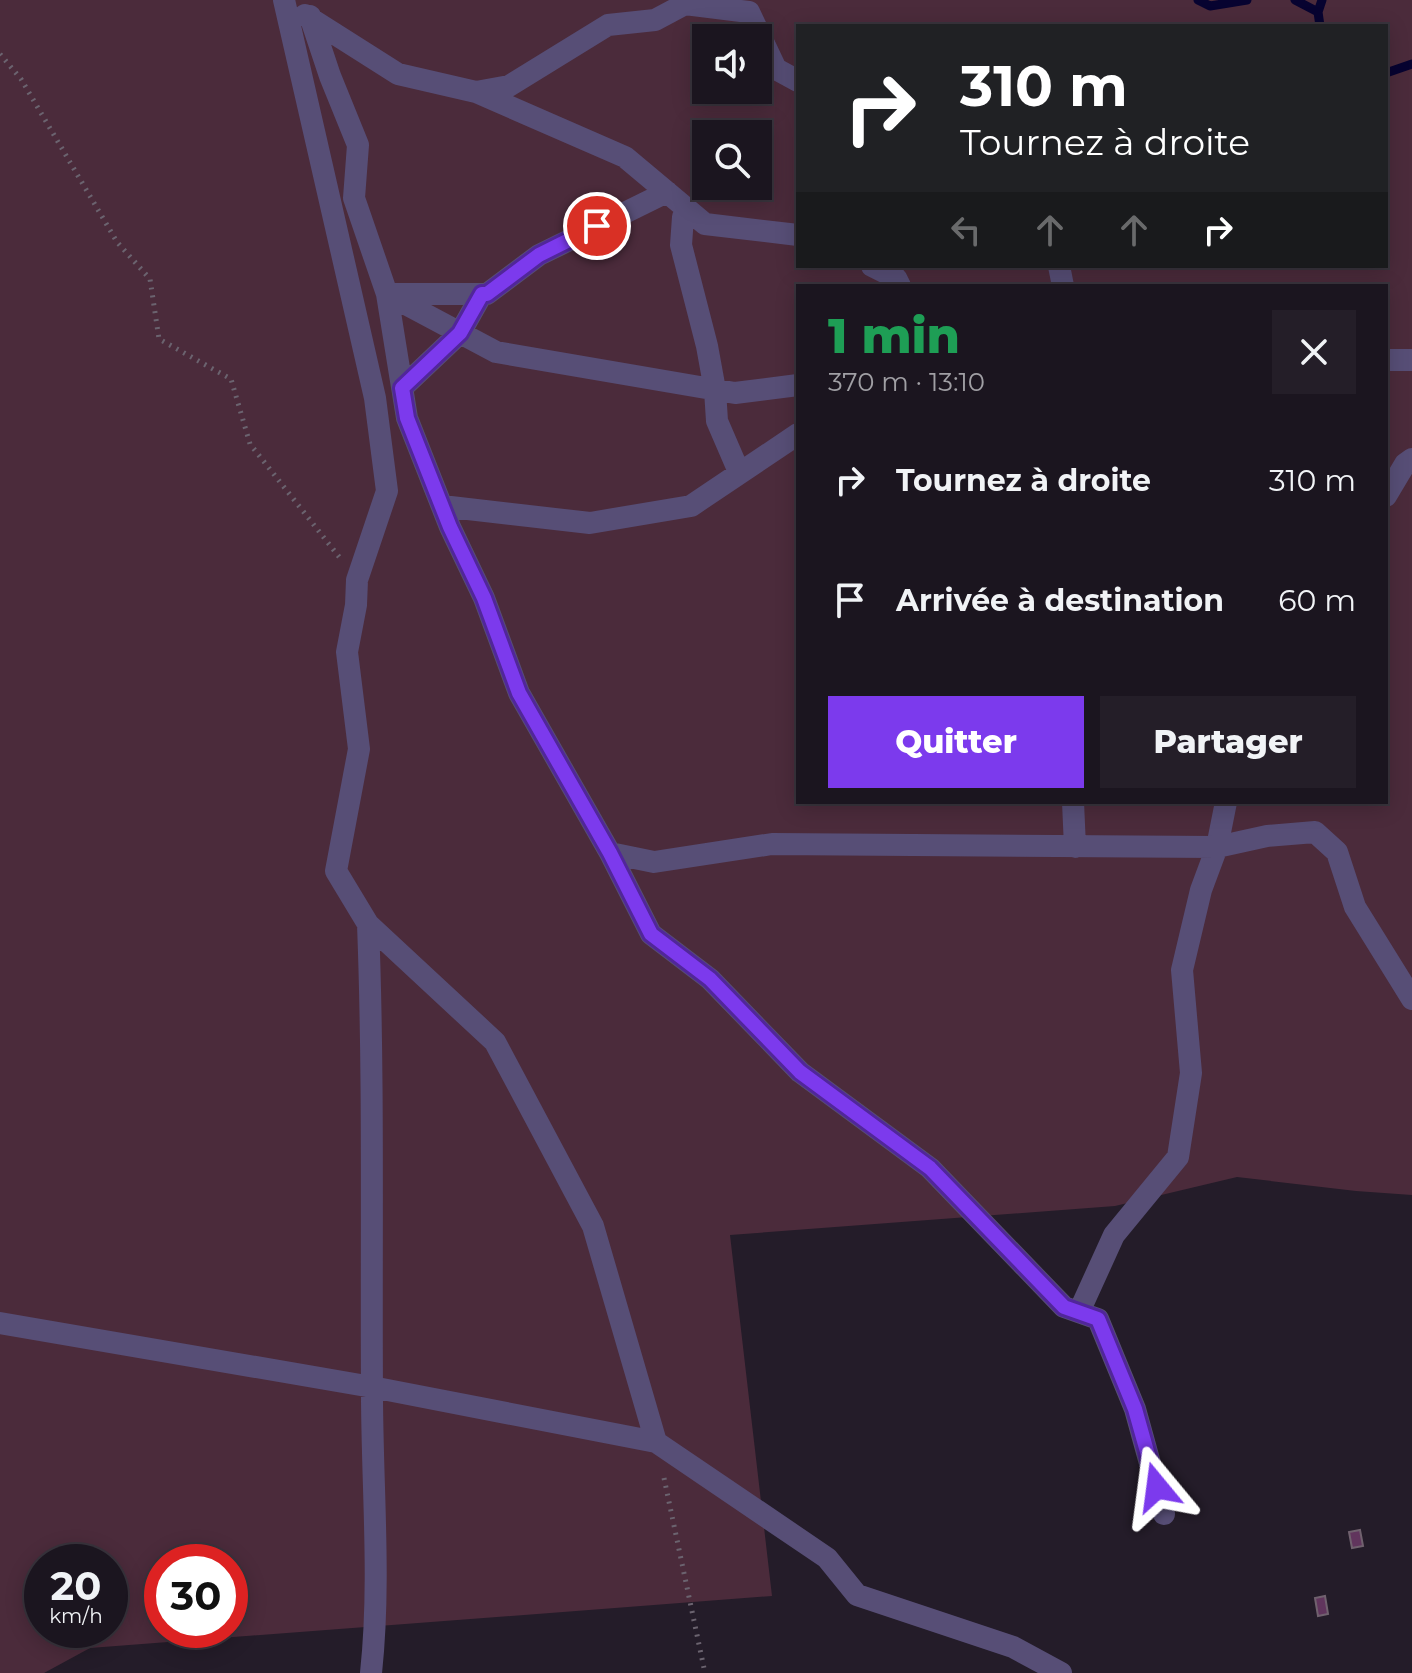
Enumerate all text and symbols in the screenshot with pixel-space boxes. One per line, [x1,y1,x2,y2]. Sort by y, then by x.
map controls [692,24,772,200]
button: sound [692,24,772,104]
text: 310 m [960,52,1128,120]
icon: right [828,56,932,160]
button: search [692,120,772,200]
text: Tournez à droite [960,120,1250,164]
pin [563,192,631,260]
icon: arrive [575,204,619,248]
icon: left [944,208,988,252]
icon: ahead [1028,208,1072,252]
icon: ahead [1112,208,1156,252]
icon: right [1196,208,1240,252]
text: 1 min [828,307,960,365]
button: close [1272,310,1356,394]
text: 370 m · 13:10 [828,366,985,398]
icon: right [828,458,872,502]
text: Tournez à droite [896,462,1151,499]
text: 310 m [1269,462,1356,499]
icon: arrive [828,578,872,622]
text: Arrivée à destination [896,582,1224,619]
text: 60 m [1278,582,1356,619]
button: Quitter [828,696,1084,788]
button: Partager [1100,696,1356,788]
position arrow [1115,1445,1199,1529]
speed limit sign: 30 [144,1544,248,1648]
text: 20 [51,1561,101,1610]
text: km/h [49,1604,103,1628]

